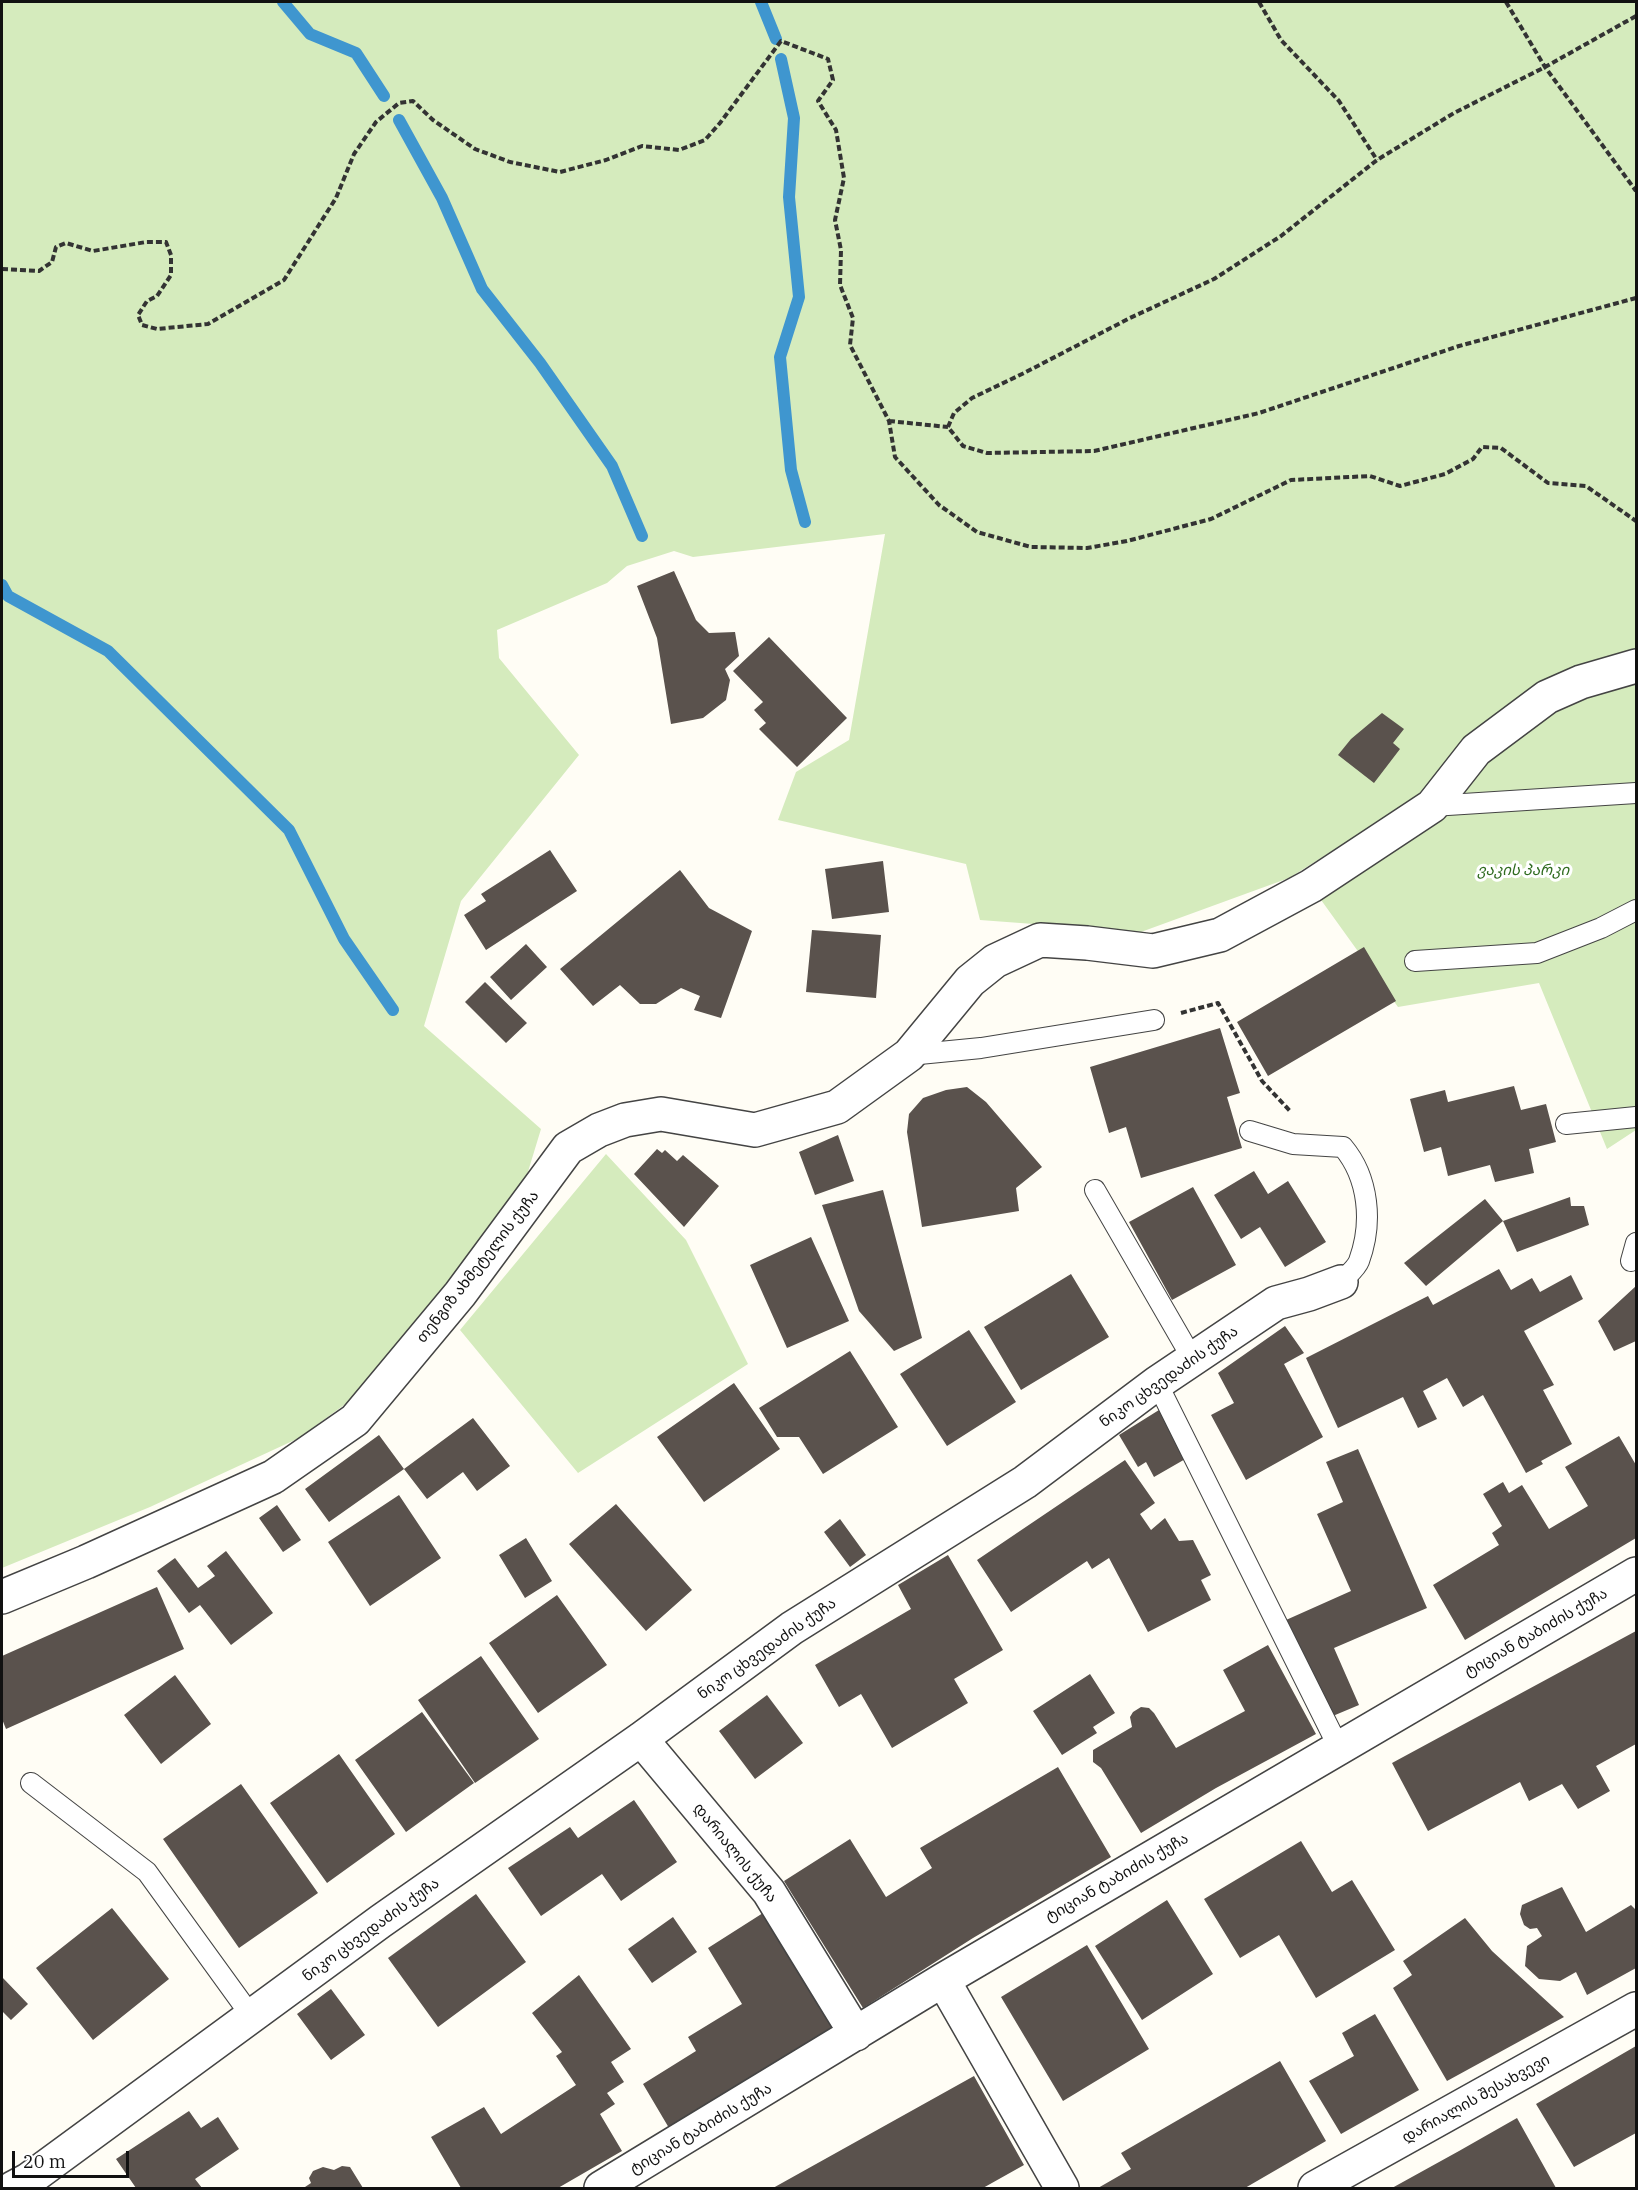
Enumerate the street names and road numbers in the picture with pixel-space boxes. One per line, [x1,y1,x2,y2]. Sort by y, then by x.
street label: თენგიზ ახმეტელის ქუჩა [413,1187,543,1347]
street label: ნიკო ცხვედაძის ქუჩა [1096,1322,1242,1432]
street label: ტიციან ტაბიძის ქუჩა [1461,1585,1611,1681]
street label: ნიკო ცხვედაძის ქუჩა [694,1594,840,1704]
street label: დარიალის ქუჩა [689,1800,781,1906]
street label: ტიციან ტაბიძის ქუჩა [1042,1830,1192,1926]
street label: ნიკო ცხვედაძის ქუჩა [299,1874,443,1986]
street label: დარიალის შესახვევი [1399,2051,1553,2147]
street label: ტიციან ტაბიძის ქუჩა [627,2080,775,2178]

